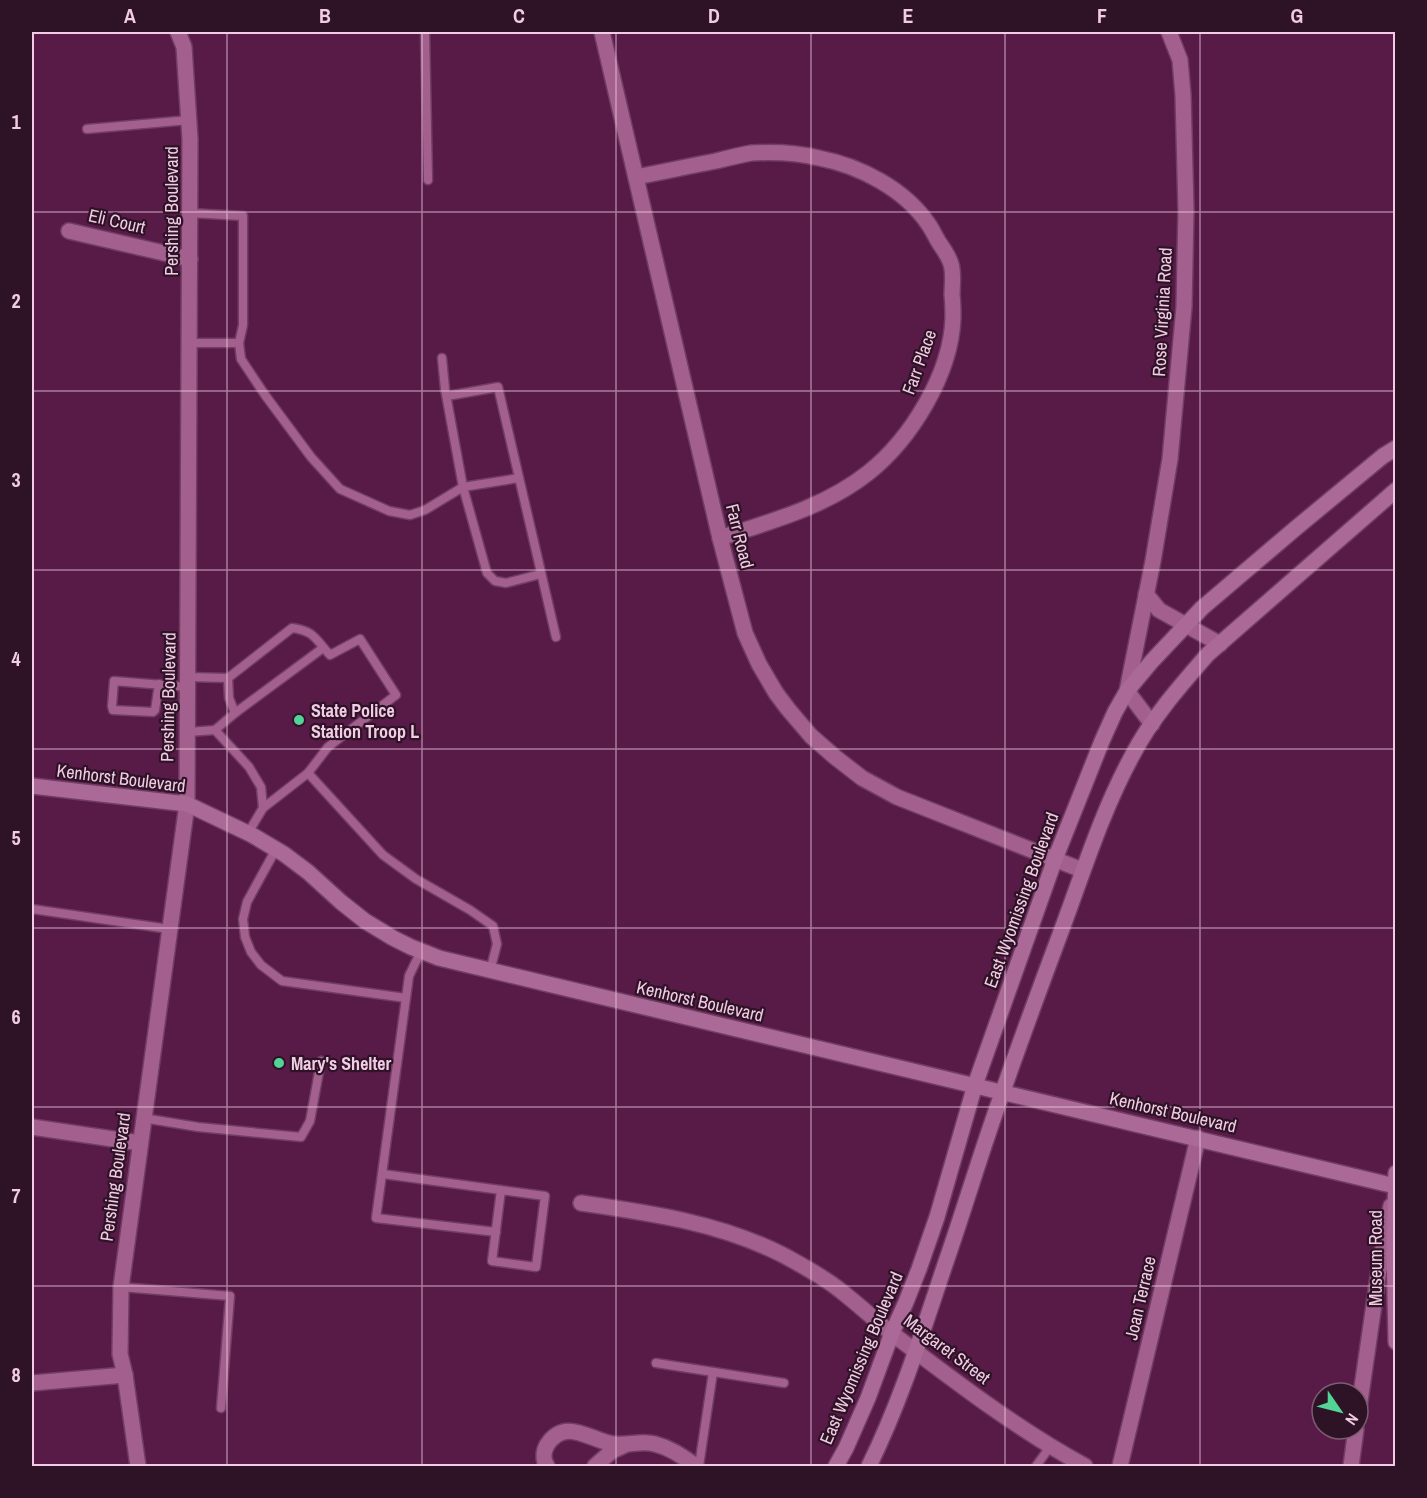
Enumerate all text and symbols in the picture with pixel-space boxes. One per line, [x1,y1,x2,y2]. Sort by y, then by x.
text: A [124,2,136,29]
text: B [319,2,331,29]
text: C [513,2,525,29]
text: D [708,2,720,29]
text: E [903,2,914,29]
text: F [1097,2,1107,29]
text: G [1291,2,1303,29]
text: 1 [11,108,21,135]
street label: Pershing Boulevard [159,146,184,276]
street label: Eli Court [86,202,148,240]
street label: Rose Virginia Road [1146,247,1178,377]
text: 2 [11,287,21,314]
street label: Farr Place [896,326,942,398]
text: 3 [11,466,21,493]
street label: Farr Road [720,501,760,571]
street label: Pershing Boulevard [154,632,182,762]
text: 4 [11,645,21,672]
place label: State Police Station Troop L [311,698,419,744]
marker: State Police Station Troop L [292,713,306,727]
street label: Kenhorst Boulevard [55,758,187,798]
street label: East Wyomissing Boulevard [978,809,1064,991]
text: 5 [11,824,21,851]
street label: Kenhorst Boulevard [634,974,766,1028]
text: 6 [11,1003,21,1030]
place label: Mary's Shelter [291,1051,392,1076]
marker: Mary's Shelter [272,1056,286,1070]
street label: Kenhorst Boulevard [1107,1085,1239,1139]
street label: Pershing Boulevard [94,1111,136,1243]
text: 7 [11,1182,21,1209]
street label: Museum Road [1363,1210,1388,1306]
street label: Joan Terrace [1118,1254,1162,1342]
street label: East Wyomissing Boulevard [813,1268,909,1448]
street label: Margaret Street [899,1308,995,1390]
text: 8 [11,1361,21,1388]
north arrow [1310,1381,1370,1441]
text: N [1341,1409,1364,1430]

